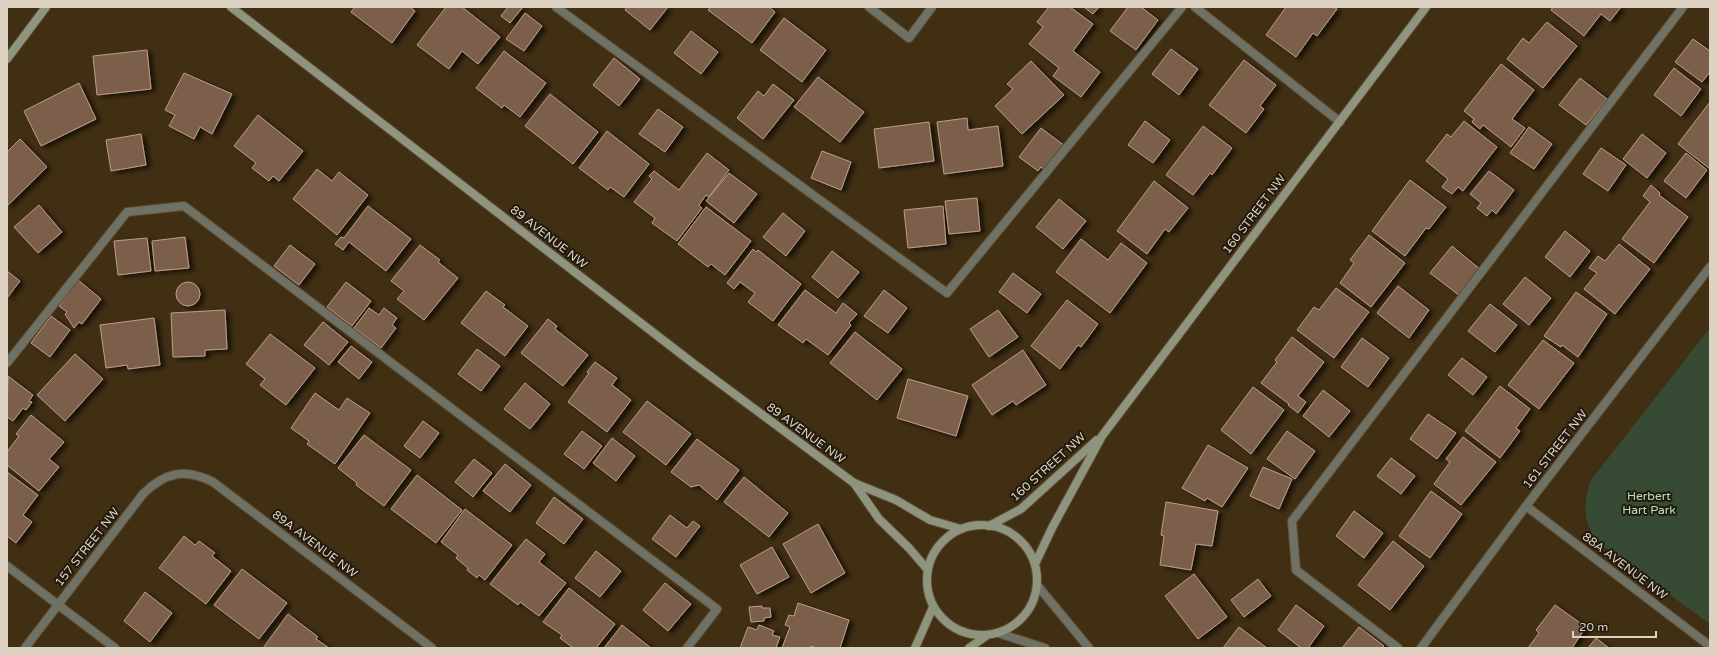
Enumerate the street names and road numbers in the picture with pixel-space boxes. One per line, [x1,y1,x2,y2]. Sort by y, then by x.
street label: 160 STREET NW [1220,171,1288,257]
street label: 89 AVENUE NW [508,203,590,271]
street label: 89 AVENUE NW [764,400,848,466]
street label: 161 STREET NW [1520,407,1590,491]
street label: 160 STREET NW [1008,430,1088,504]
street label: 157 STREET NW [52,505,122,589]
street label: 89A AVENUE NW [270,507,360,581]
street label: 88A AVENUE NW [1580,529,1670,603]

